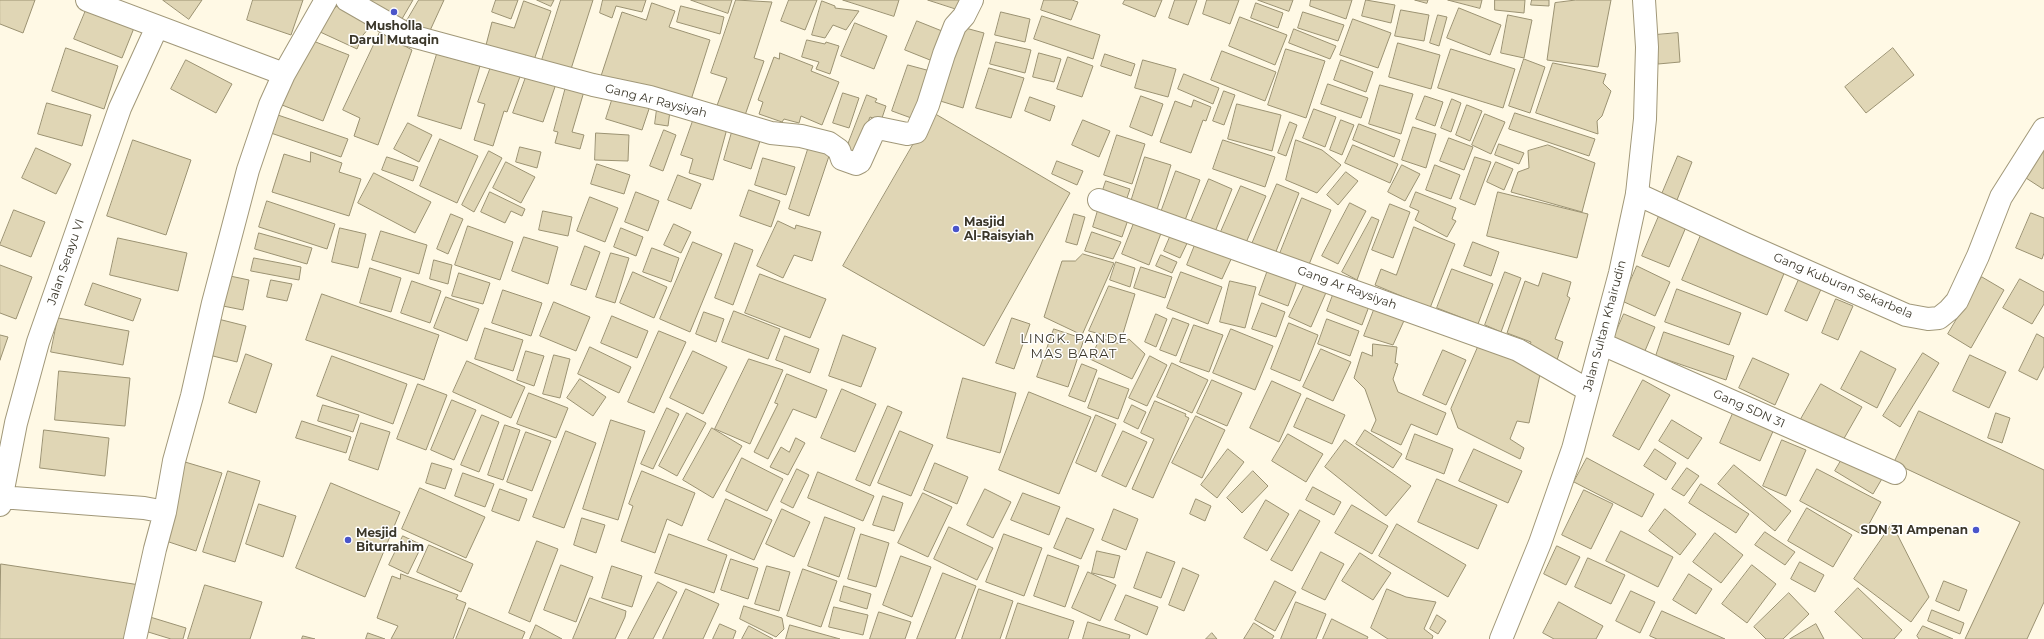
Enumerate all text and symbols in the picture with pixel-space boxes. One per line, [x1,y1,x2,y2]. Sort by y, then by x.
marker: Musholla Darul Mutaqin [389,7,399,17]
place label: Musholla Darul Mutaqin [349,19,439,47]
street label: Gang Ar Raysiyah [603,81,709,121]
place label: Masjid Al-Raisyiah [964,215,1034,243]
street label: Jalan Serayu VI [45,217,87,307]
marker: Masjid Al-Raisyiah [951,224,961,234]
street label: Gang Kuburan Sekarbela [1771,250,1915,322]
street label: Jalan Sultan Khairudin [1581,259,1629,393]
street label: Gang Ar Raysiyah [1295,263,1399,313]
district label: LINGK. PANDE MAS BARAT [1020,331,1128,362]
street label: Gang SDN 31 [1711,387,1787,431]
place label: SDN 31 Ampenan [1861,523,1968,537]
marker: SDN 31 Ampenan [1971,525,1981,535]
place label: Mesjid Biturrahim [356,526,424,554]
marker: Mesjid Biturrahim [343,535,353,545]

